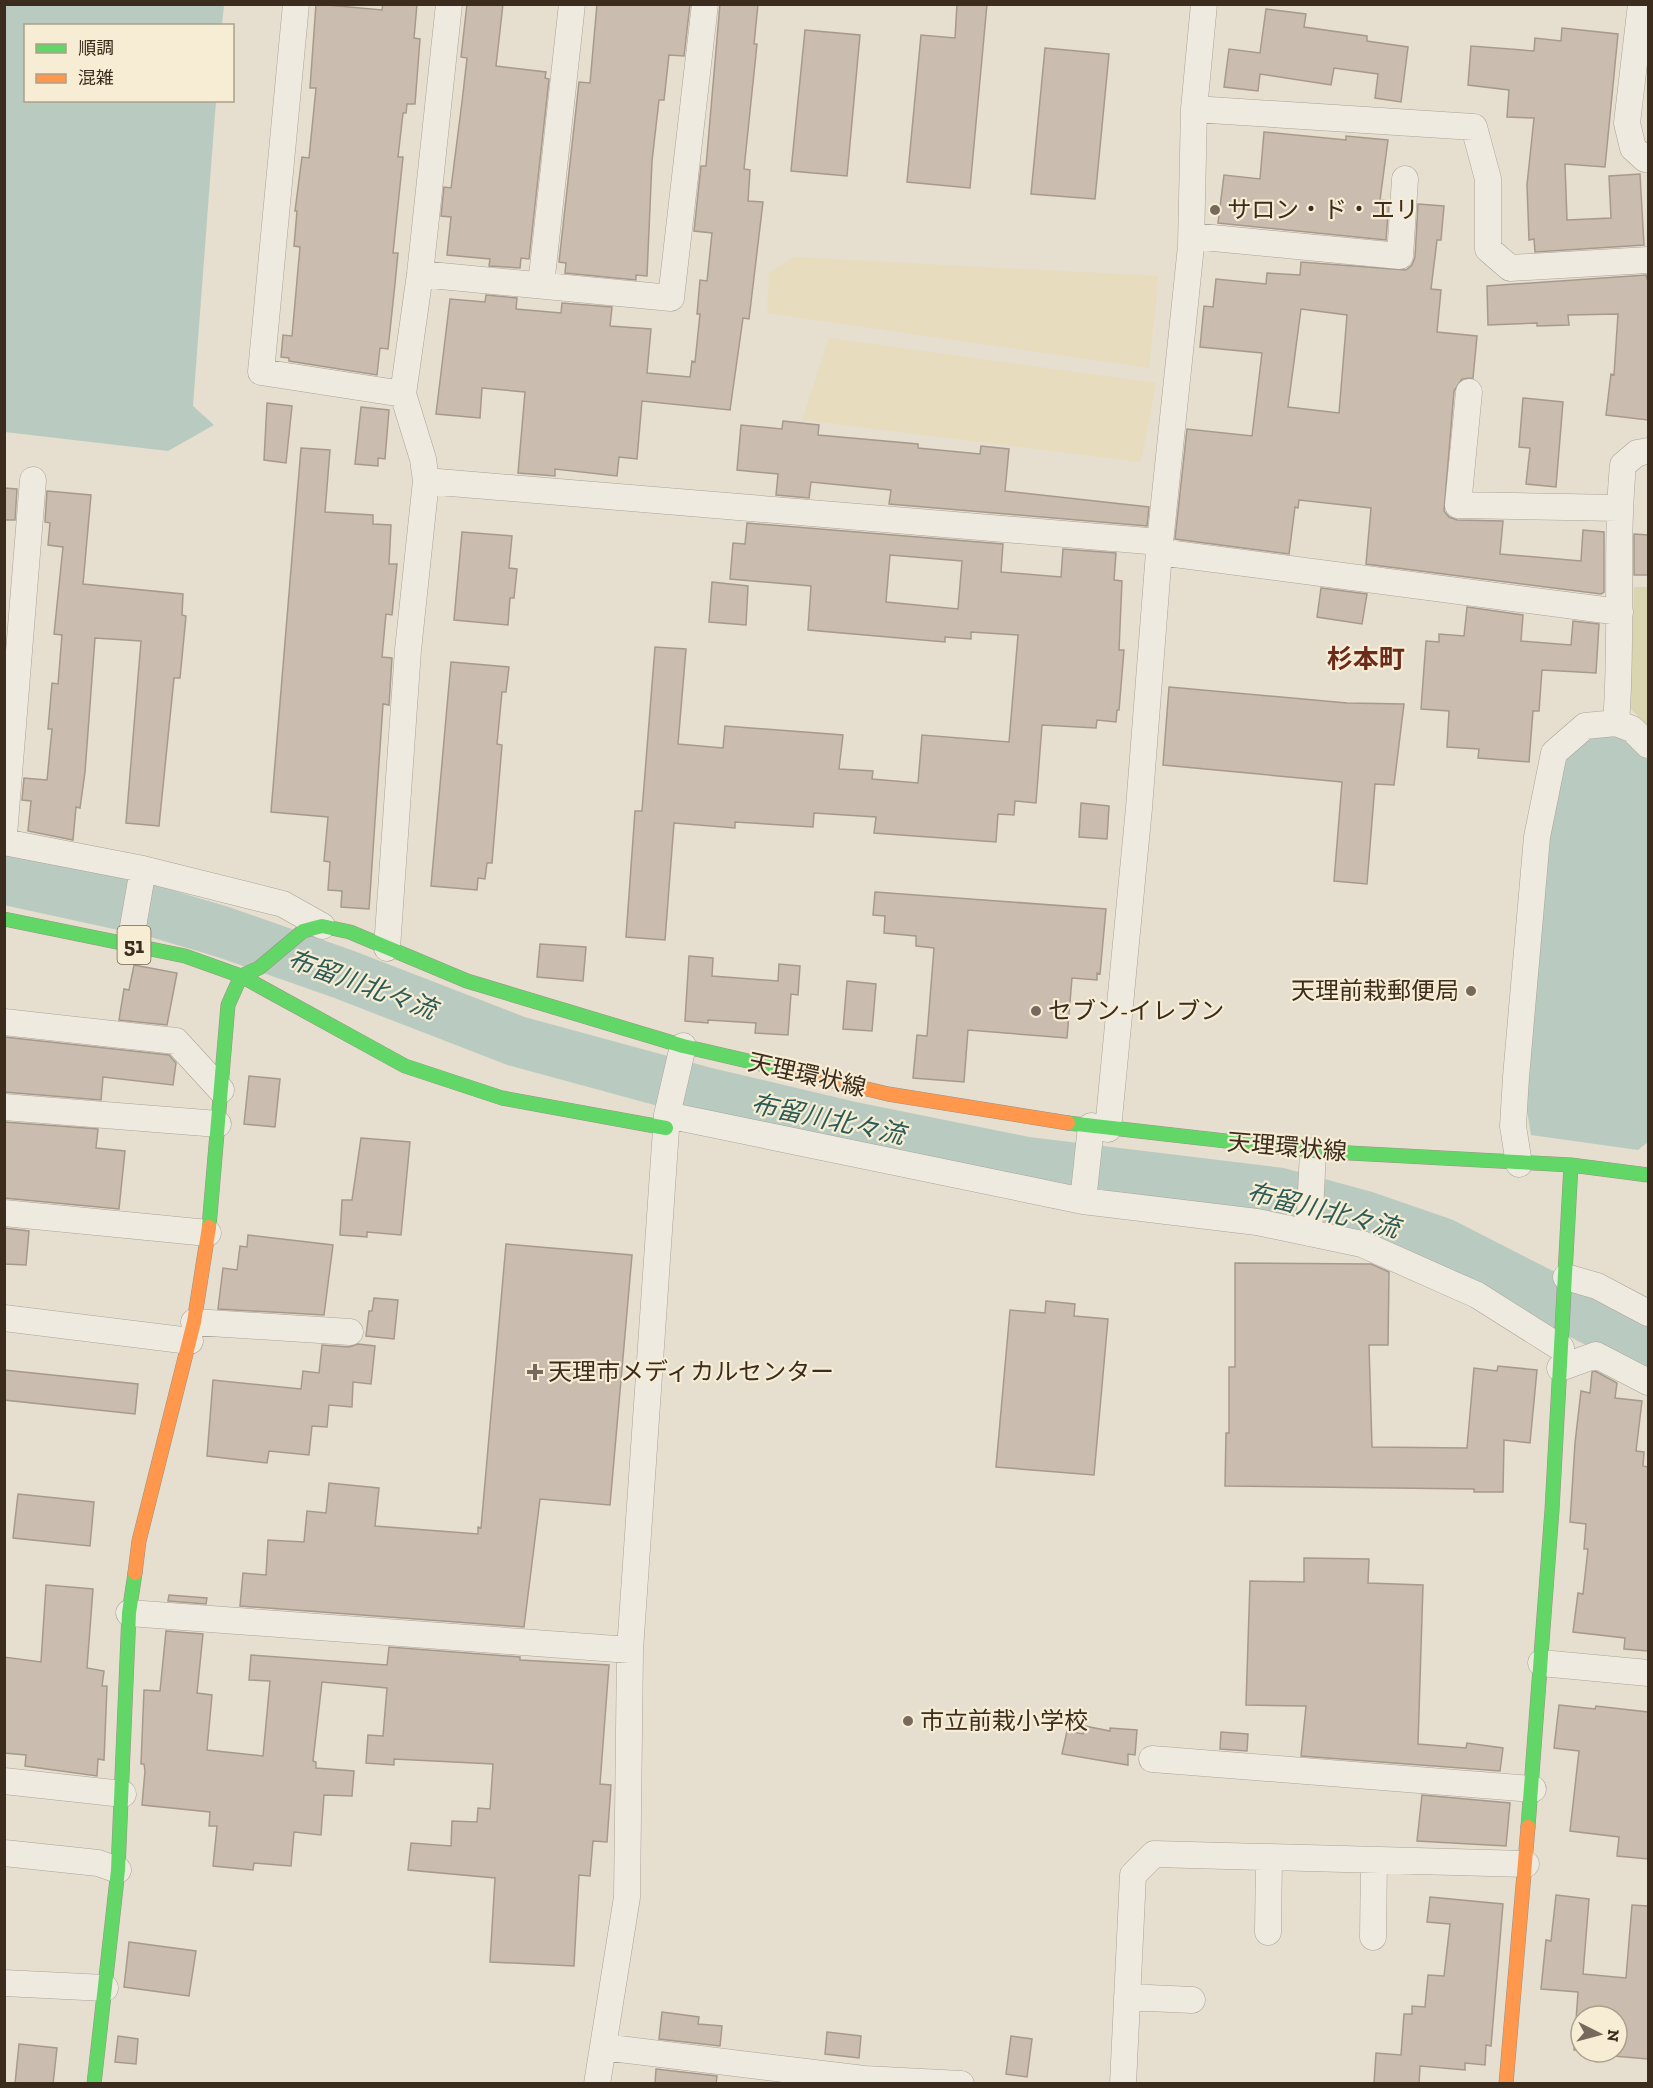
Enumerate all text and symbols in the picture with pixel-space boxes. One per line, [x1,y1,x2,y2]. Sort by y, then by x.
legend [24,24,234,102]
text: 順調 [78,37,114,59]
text: 混雑 [78,67,114,89]
place label: サロン・ド・エリ [1227,195,1419,224]
marker: サロン・ド・エリ [1208,203,1222,217]
district label: 杉本町 [1327,643,1405,675]
road number: 51 [118,926,150,964]
water label: 布留川北々流 [283,942,445,1027]
place label: 天理前栽郵便局 [1291,976,1459,1005]
marker: 天理前栽郵便局 [1464,984,1478,998]
place label: セブン-イレブン [1048,996,1224,1025]
marker: セブン-イレブン [1029,1004,1043,1018]
street label: 天理環状線 [745,1047,869,1102]
water label: 布留川北々流 [748,1087,912,1152]
street label: 天理環状線 [1226,1127,1348,1166]
water label: 布留川北々流 [1243,1176,1406,1245]
place label: 天理市メディカルセンター [548,1357,834,1386]
marker: 天理市メディカルセンター [526,1363,544,1381]
place label: 市立前栽小学校 [920,1706,1088,1735]
marker: 市立前栽小学校 [901,1714,915,1728]
north arrow [1569,2004,1629,2064]
text: N [1603,2028,1624,2043]

